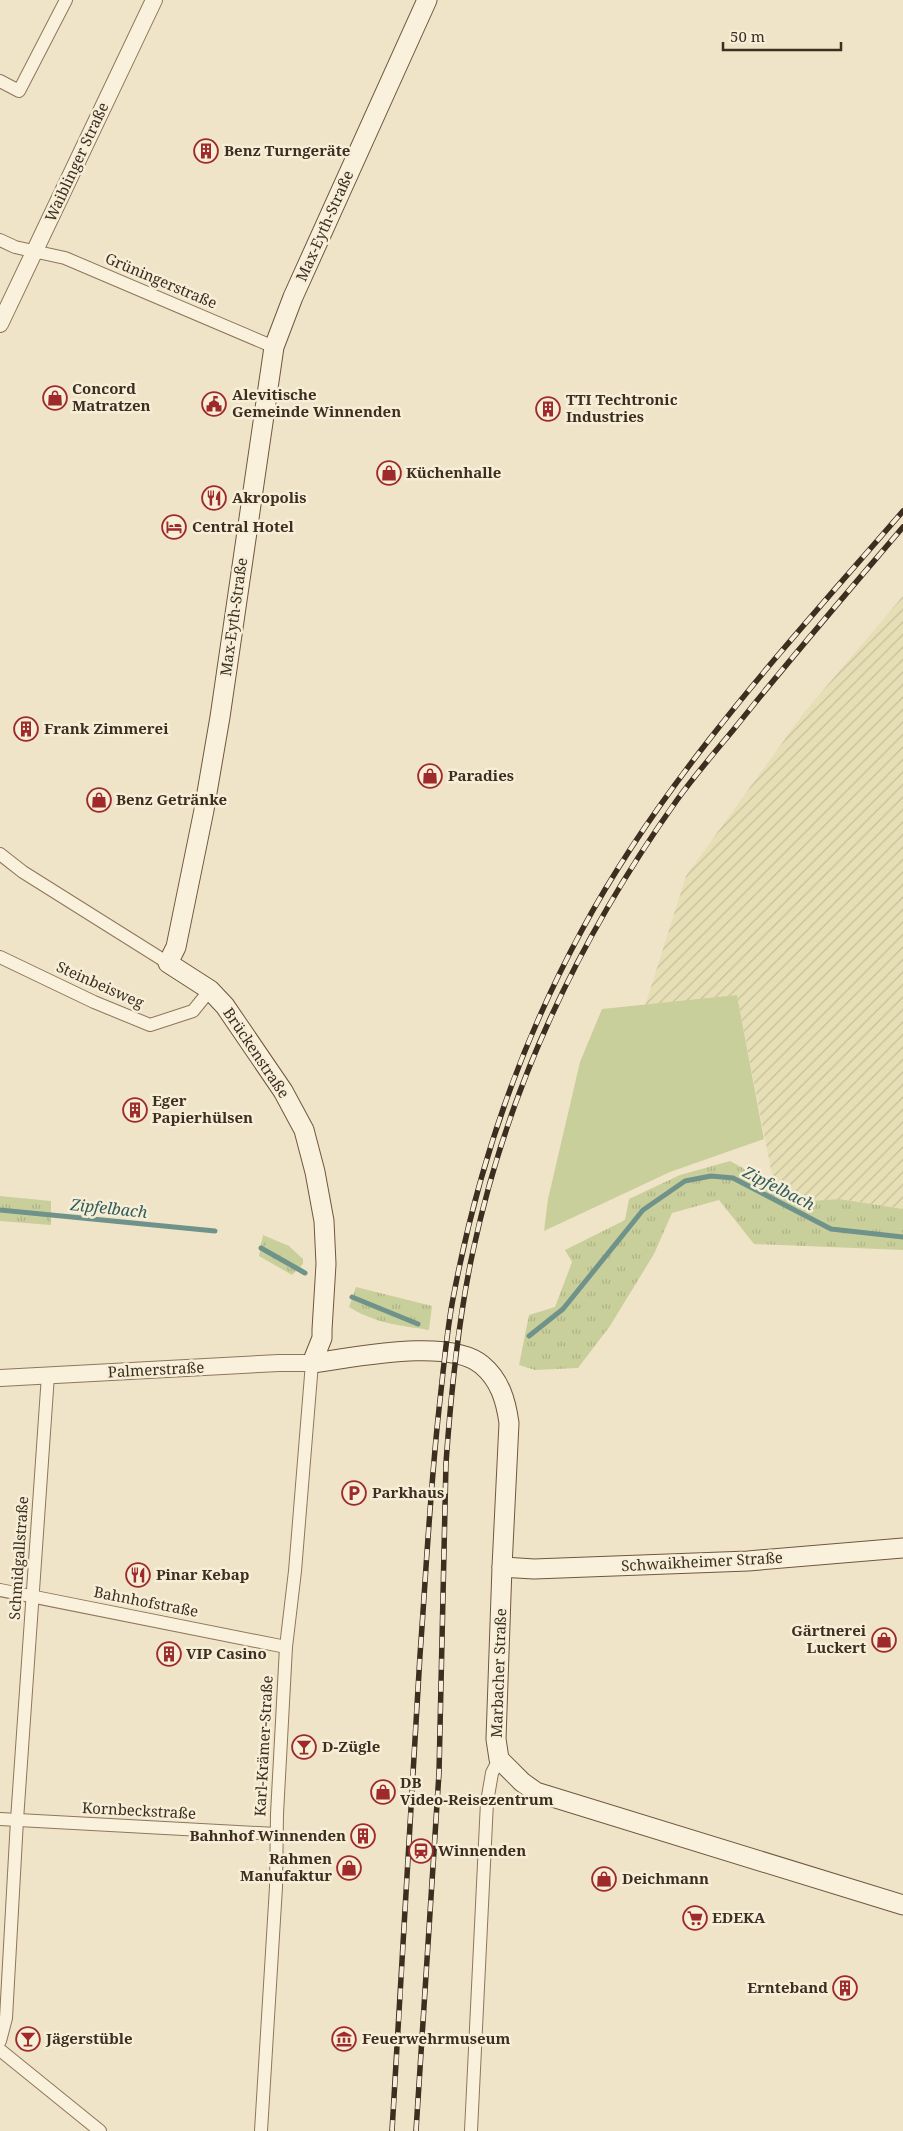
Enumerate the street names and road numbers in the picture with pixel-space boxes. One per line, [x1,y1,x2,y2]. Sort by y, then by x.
street label: Waiblinger Straße [40,99,113,225]
street label: Max-Eyth-Straße [291,167,358,284]
street label: Grüningerstraße [102,248,220,313]
street label: Max-Eyth-Straße [215,556,251,677]
street label: Steinbeisweg [54,956,147,1012]
street label: Brückenstraße [219,1003,294,1102]
street label: Palmerstraße [107,1356,205,1382]
street label: Schmidgallstraße [4,1495,32,1621]
street label: Schwaikheimer Straße [621,1547,783,1575]
street label: Bahnhofstraße [92,1581,200,1621]
street label: Marbacher Straße [486,1608,510,1738]
street label: Karl-Krämer-Straße [249,1675,277,1817]
street label: Kornbeckstraße [82,1797,196,1823]

